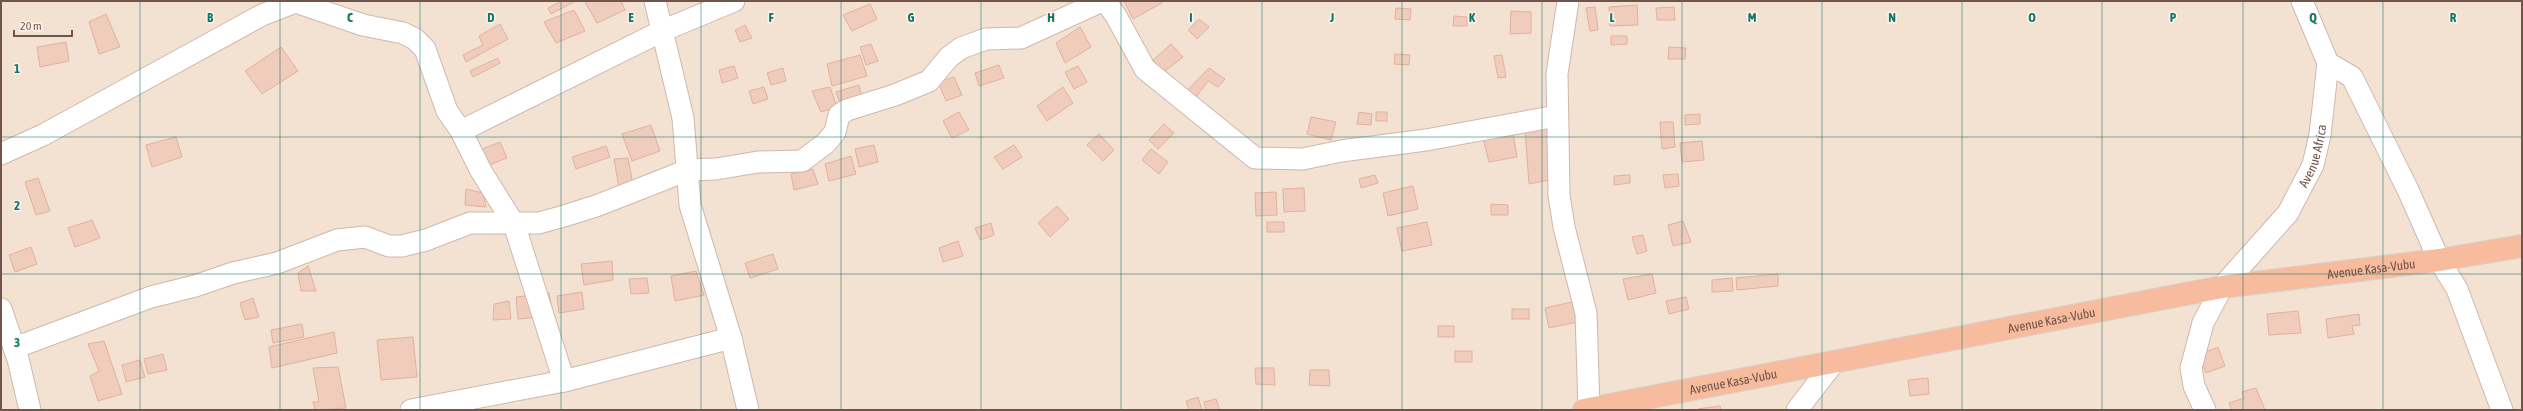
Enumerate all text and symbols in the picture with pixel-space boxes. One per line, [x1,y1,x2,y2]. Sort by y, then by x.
text: B [207,10,214,25]
text: C [347,10,353,25]
text: D [487,10,495,25]
text: E [628,10,634,25]
text: F [768,10,774,25]
text: G [908,10,915,25]
text: H [1047,10,1055,25]
text: I [1189,10,1193,25]
text: J [1329,10,1334,25]
text: K [1469,10,1476,25]
text: L [1609,10,1615,25]
text: M [1748,10,1757,25]
text: N [1888,10,1896,25]
text: O [2028,10,2036,25]
text: P [2170,10,2177,25]
text: Q [2309,10,2317,25]
text: R [2450,10,2457,25]
scale bar [14,12,72,38]
text: 20 m [20,19,42,33]
text: 1 [14,61,20,76]
street label: Avenue Africa [2295,124,2329,190]
text: 2 [14,198,20,213]
street label: Avenue Kasa-Vubu [2326,256,2416,281]
street label: Avenue Kasa-Vubu [2006,304,2096,336]
text: 3 [14,335,20,350]
street label: Avenue Kasa-Vubu [1688,365,1778,397]

